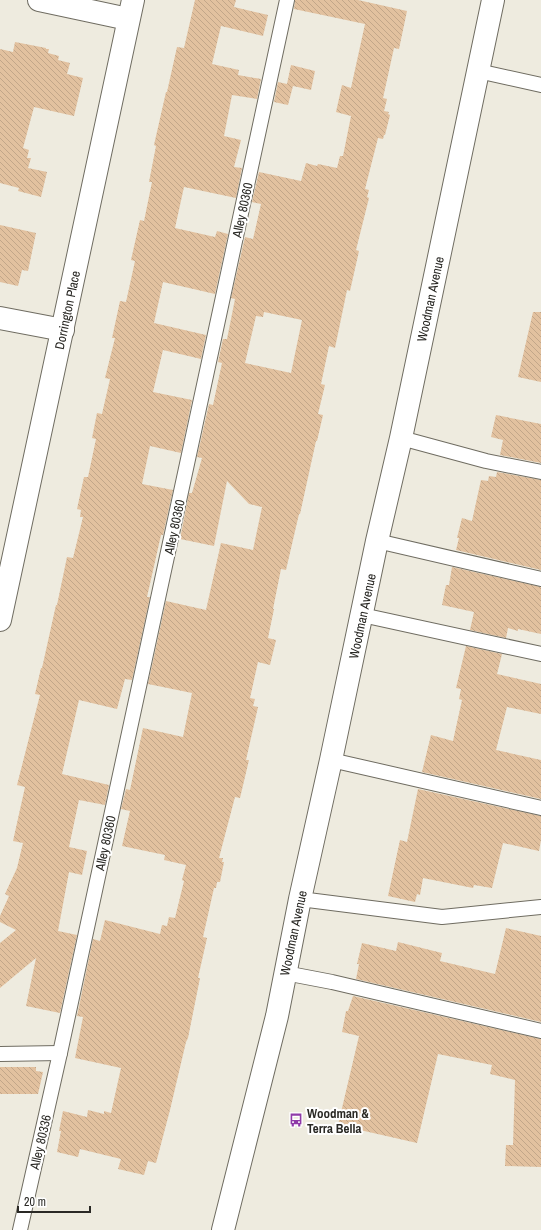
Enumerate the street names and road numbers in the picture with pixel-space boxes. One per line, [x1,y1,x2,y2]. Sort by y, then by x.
street label: Alley 80360 [228,181,257,240]
street label: Woodman Avenue [413,255,448,343]
street label: Dorrington Place [51,269,84,351]
street label: Alley 80360 [160,498,189,557]
street label: Woodman Avenue [345,572,380,660]
street label: Alley 80360 [91,814,120,873]
street label: Woodman Avenue [276,889,311,977]
street label: Alley 80336 [26,1113,55,1172]

